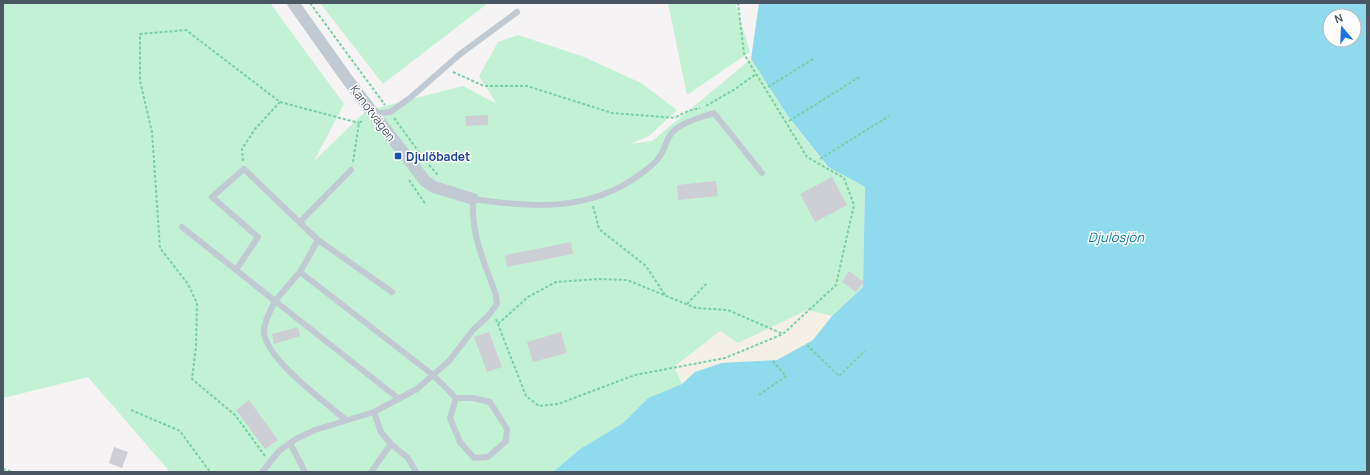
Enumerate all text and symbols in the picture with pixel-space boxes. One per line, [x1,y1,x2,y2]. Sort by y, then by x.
north arrow [1322,8,1362,48]
text: N [1332,10,1345,26]
street label: Kanotvägen [346,81,400,145]
place label: Djulöbadet [406,148,470,165]
marker: Djulöbadet [393,151,403,161]
water label: Djulösjön [1088,228,1145,246]

